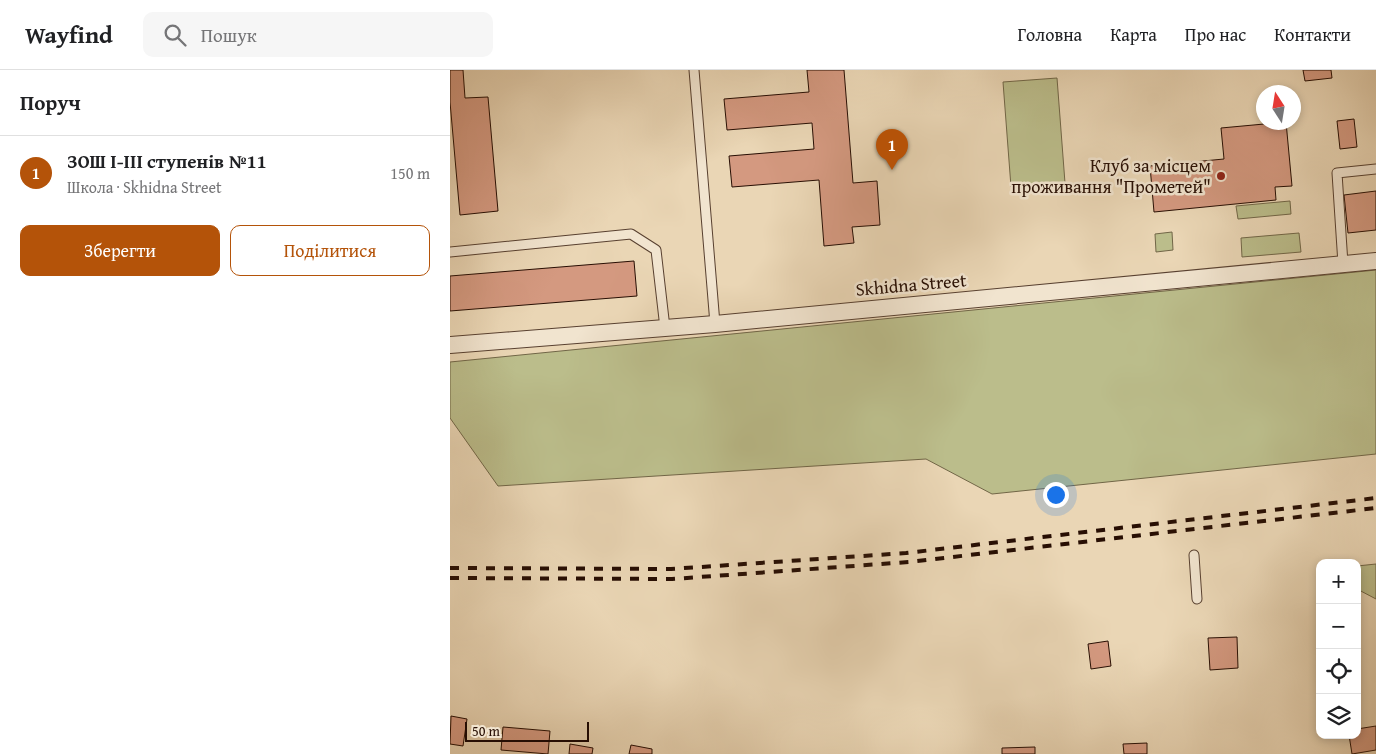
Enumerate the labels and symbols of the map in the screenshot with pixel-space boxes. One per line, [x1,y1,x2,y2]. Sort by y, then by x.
north arrow [1256,85,1301,130]
pin: 1 [876,129,908,170]
place label: Клуб за місцем проживання "Прометей" [1011,152,1211,200]
marker: Клуб за місцем проживання "Прометей" [1215,170,1227,182]
street label: Skhidna Street [855,266,968,303]
your location [1043,482,1069,508]
scale bar [465,719,589,742]

